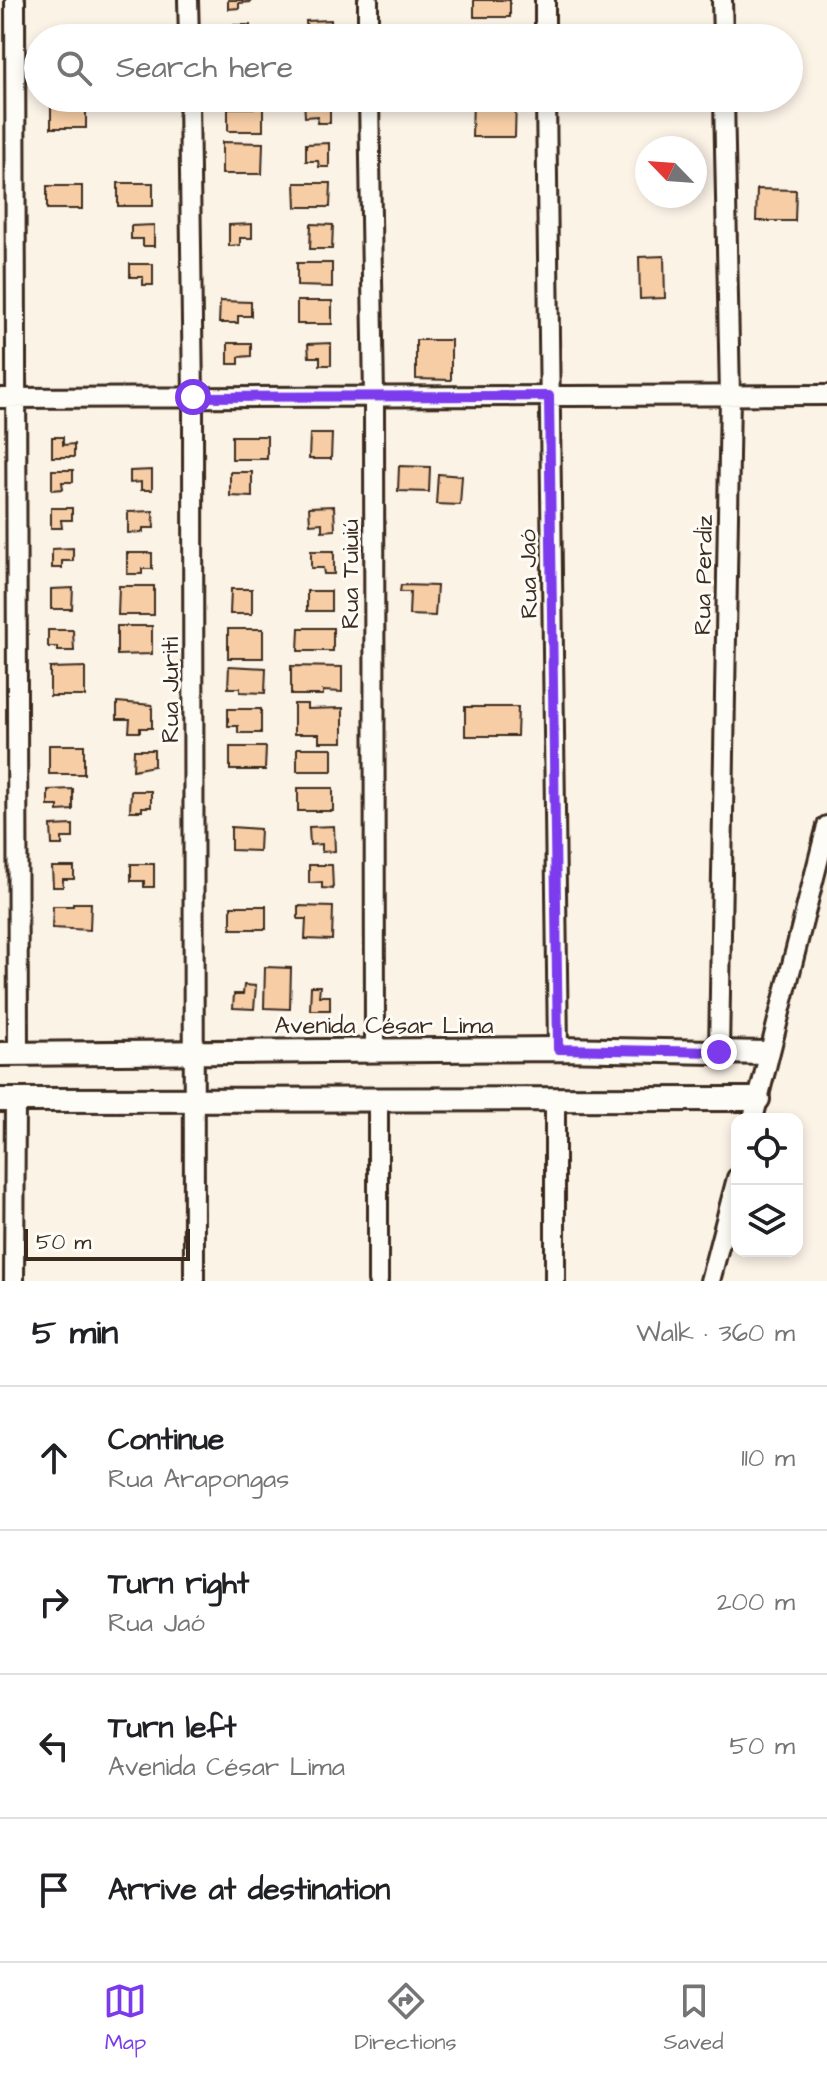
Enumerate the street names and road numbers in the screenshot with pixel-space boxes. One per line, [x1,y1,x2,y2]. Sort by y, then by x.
street label: Rua Perdiz [686,514,722,636]
street label: Rua Tuiuiú [334,519,368,629]
street label: Rua Jaó [511,528,547,619]
street label: Rua Juriti [154,637,188,743]
street label: Avenida César Lima [275,1009,493,1043]

